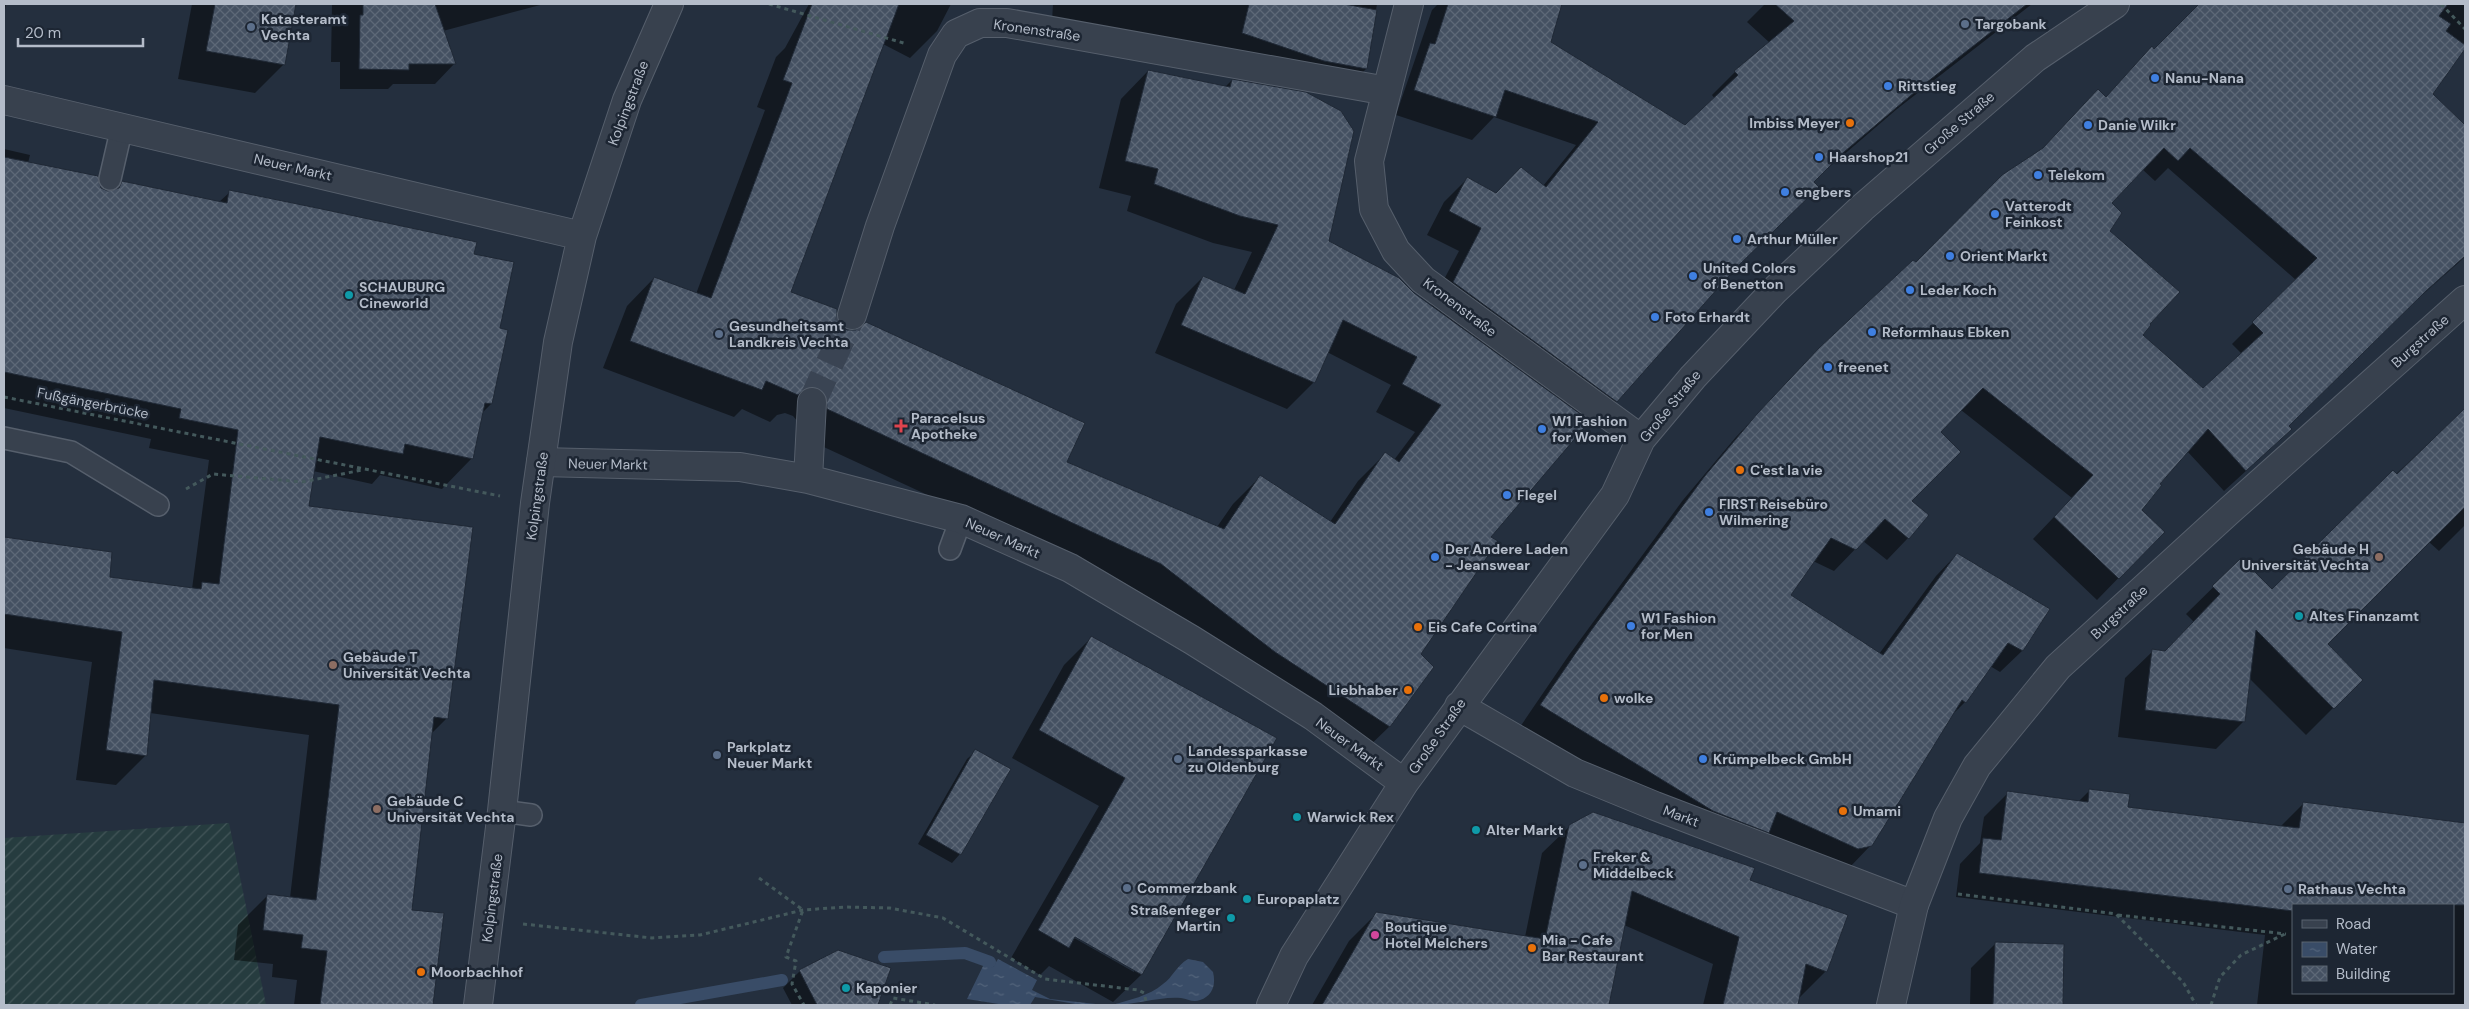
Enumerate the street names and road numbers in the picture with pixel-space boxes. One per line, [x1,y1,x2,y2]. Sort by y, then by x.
street label: Kronenstraße [992,15,1082,45]
street label: Kolpingstraße [604,58,652,148]
street label: Große Straße [1920,87,1998,159]
street label: Neuer Markt [252,149,334,185]
street label: Kronenstraße [1420,274,1500,341]
street label: Burgstraße [2387,310,2453,372]
street label: Große Straße [1635,366,1705,446]
street label: Fußgängerbrücke [36,383,150,423]
street label: Kolpingstraße [522,451,552,541]
street label: Neuer Markt [568,454,648,474]
street label: Neuer Markt [963,514,1043,562]
street label: Burgstraße [2087,581,2151,643]
street label: Große Straße [1404,695,1470,777]
street label: Neuer Markt [1313,713,1387,775]
street label: Markt [1660,801,1702,831]
street label: Kolpingstraße [478,853,506,943]

